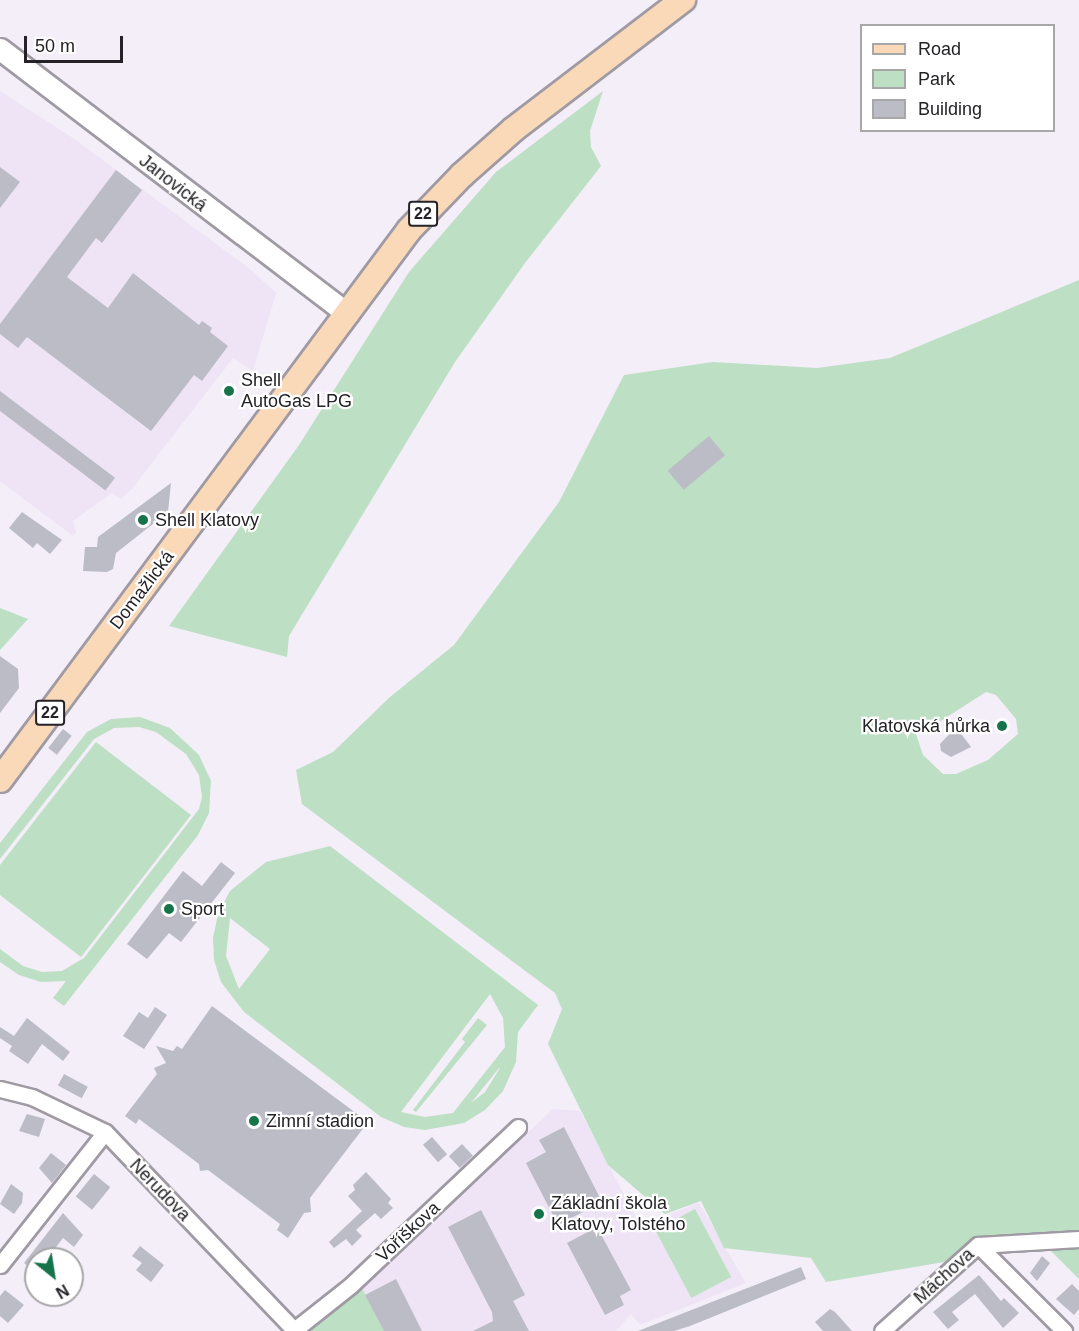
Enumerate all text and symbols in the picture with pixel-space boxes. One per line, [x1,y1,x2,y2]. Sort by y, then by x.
scale bar [27,24,126,62]
legend [860,24,1055,132]
text: 50 m [35,36,75,56]
text: Road [918,39,961,59]
text: Park [918,69,955,89]
text: Building [918,99,982,119]
street label: Janovická [135,150,211,216]
road number: 22 [408,201,438,227]
place label: Shell AutoGas LPG [241,370,352,412]
marker: Shell AutoGas LPG [222,384,236,398]
place label: Shell Klatovy [155,509,259,531]
marker: Shell Klatovy [136,513,150,527]
street label: Domažlická [105,546,179,634]
road number: 22 [35,700,65,726]
place label: Klatovská hůrka [862,715,990,737]
marker: Klatovská hůrka [995,719,1009,733]
place label: Sport [181,898,224,920]
marker: Sport [162,902,176,916]
place label: Zimní stadion [266,1110,374,1132]
marker: Zimní stadion [247,1114,261,1128]
street label: Nerudova [125,1154,195,1226]
place label: Základní škola Klatovy, Tolstého [551,1193,686,1236]
street label: Voříškova [372,1197,444,1267]
marker: Základní škola Klatovy, Tolstého [532,1207,546,1221]
street label: Máchova [910,1244,978,1308]
north arrow [24,1247,84,1307]
text: N [53,1281,72,1302]

